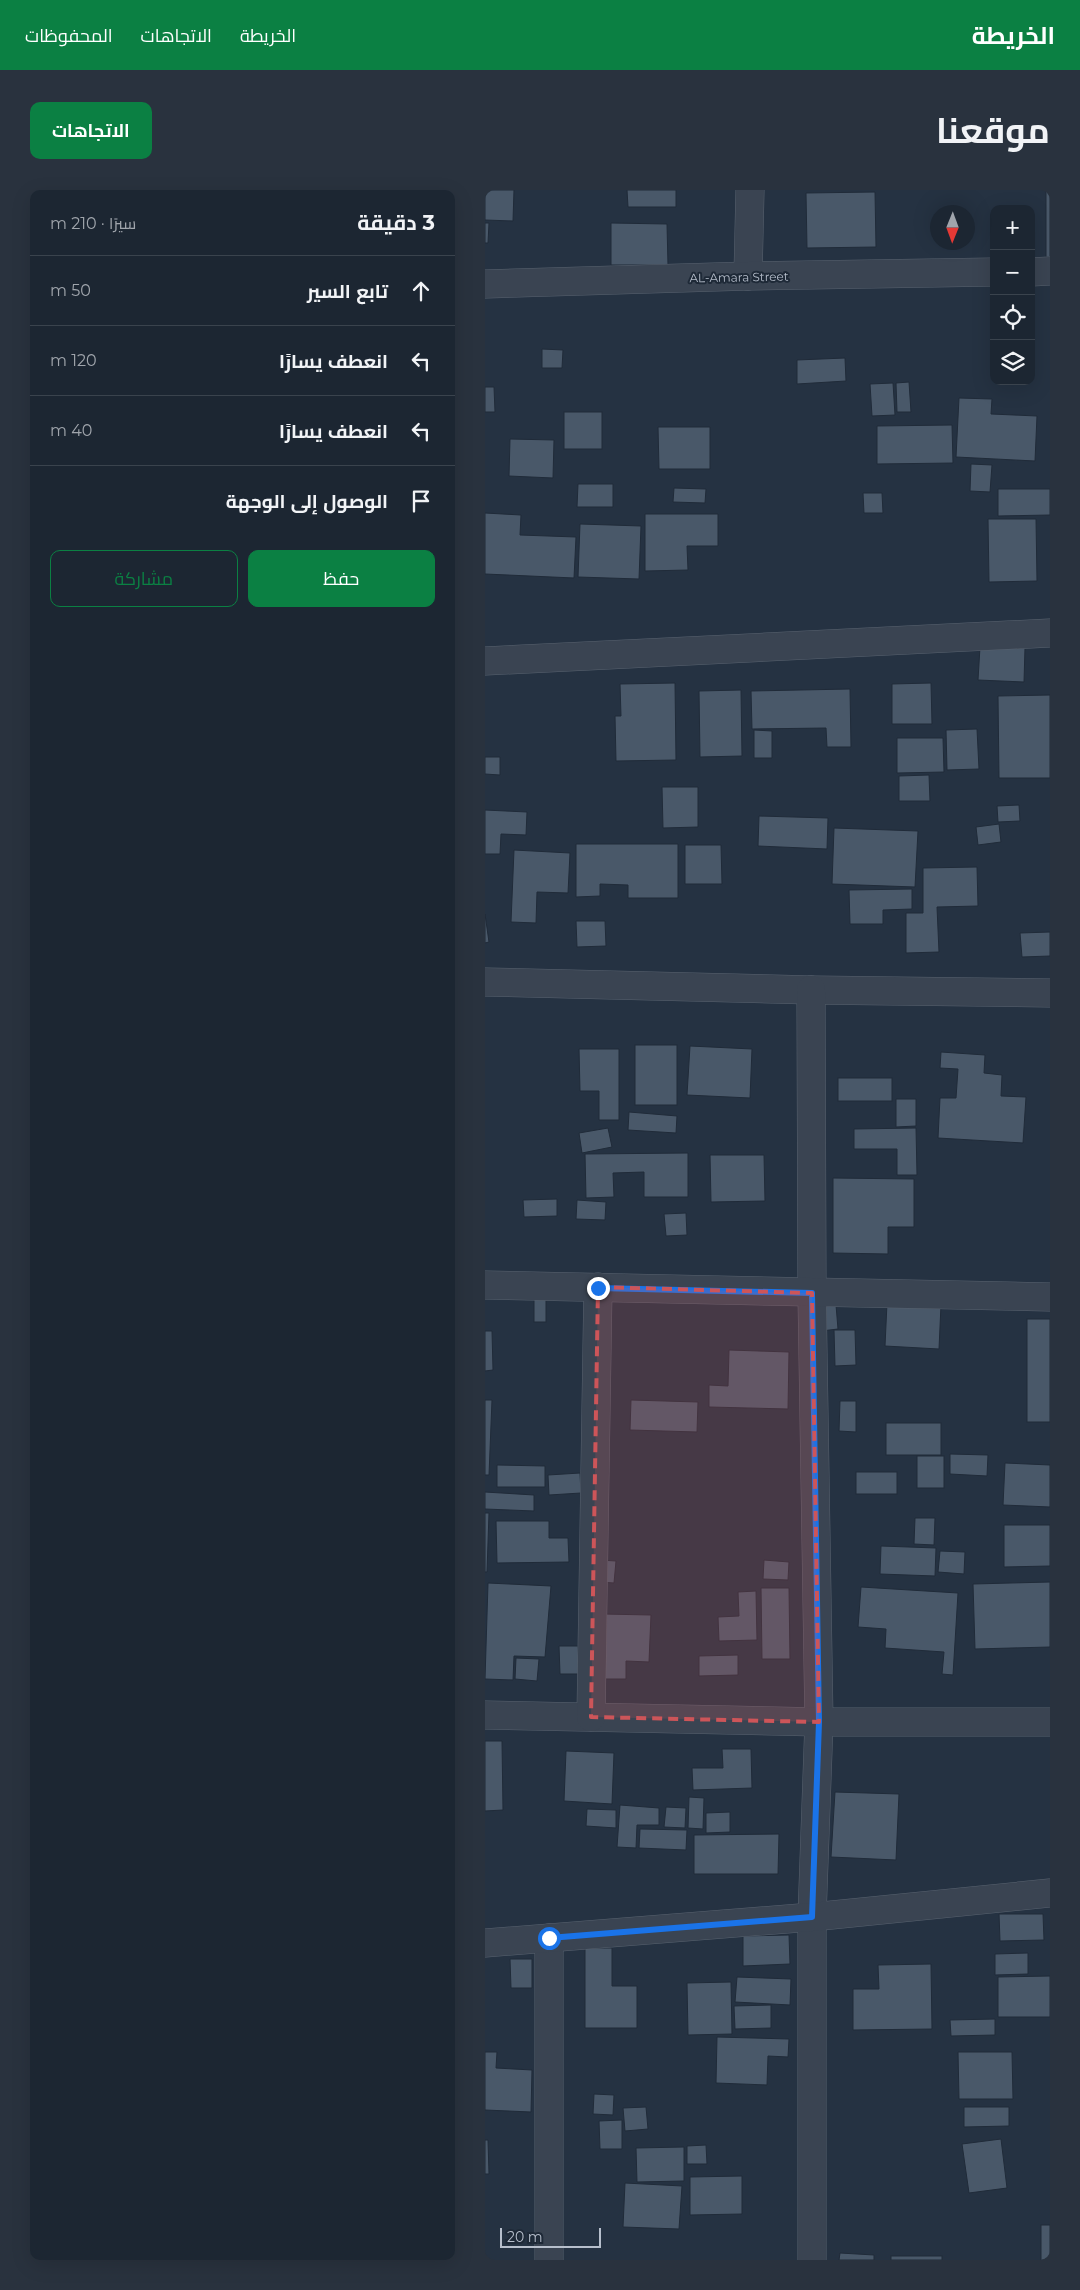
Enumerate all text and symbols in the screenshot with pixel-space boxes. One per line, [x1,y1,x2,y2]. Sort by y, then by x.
text: الخريطة [972,21,1055,50]
text: المحفوظات [25,25,113,47]
text: الاتجاهات [141,25,212,47]
text: الخريطة [240,25,296,47]
button: الاتجاهات [30,102,152,159]
text: موقعنا [936,109,1050,152]
north arrow [930,205,975,250]
map controls [990,205,1035,385]
button: + [990,205,1035,250]
text: 3 دقيقة [357,210,435,235]
text: سيرًا · 210 m [50,214,136,233]
button: − [990,250,1035,295]
street label: AL-Amara Street [689,269,789,285]
icon: ahead [407,277,435,305]
text: تابع السير [307,280,388,303]
text: 50 m [50,281,91,300]
button: locate [990,295,1035,340]
button: layers [990,340,1035,385]
icon: left [407,347,435,375]
text: انعطف يسارًا [279,350,388,373]
text: 120 m [50,351,97,370]
icon: left [407,417,435,445]
text: انعطف يسارًا [279,420,388,443]
text: 40 m [50,421,92,440]
icon: arrive [407,487,435,515]
text: الوصول إلى الوجهة [226,490,388,513]
button: مشاركة [50,550,238,607]
button: حفظ [248,550,435,607]
route end [587,1277,610,1300]
route start [538,1927,561,1950]
scale bar [500,2225,601,2248]
text: 20 m [507,2228,543,2246]

